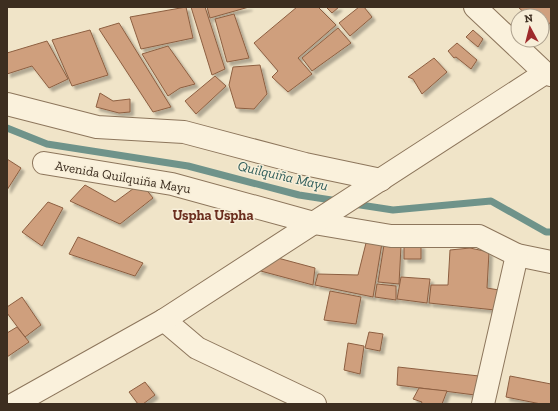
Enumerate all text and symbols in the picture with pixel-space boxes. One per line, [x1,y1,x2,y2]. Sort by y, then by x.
north arrow [510,8,550,48]
text: N [524,12,534,26]
water label: Quilquiña Mayu [236,157,330,195]
street label: Avenida Quilquiña Mayu [54,158,193,196]
district label: Uspha Uspha [172,207,254,224]

